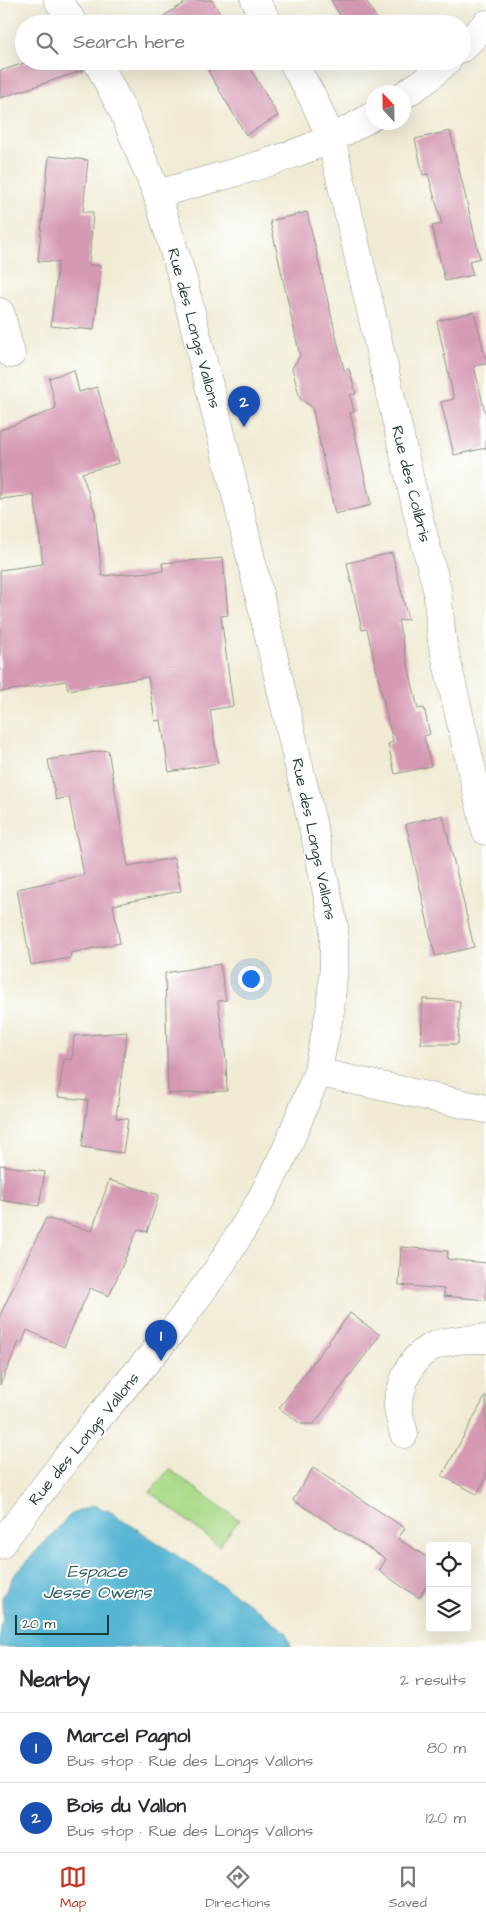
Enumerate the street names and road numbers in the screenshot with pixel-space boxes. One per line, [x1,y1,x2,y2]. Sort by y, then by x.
street label: Rue des Longs Vallons [161,246,226,411]
street label: Rue des Colibris [386,423,436,545]
street label: Rue des Longs Vallons [285,756,342,922]
street label: Rue des Longs Vallons [24,1368,145,1511]

